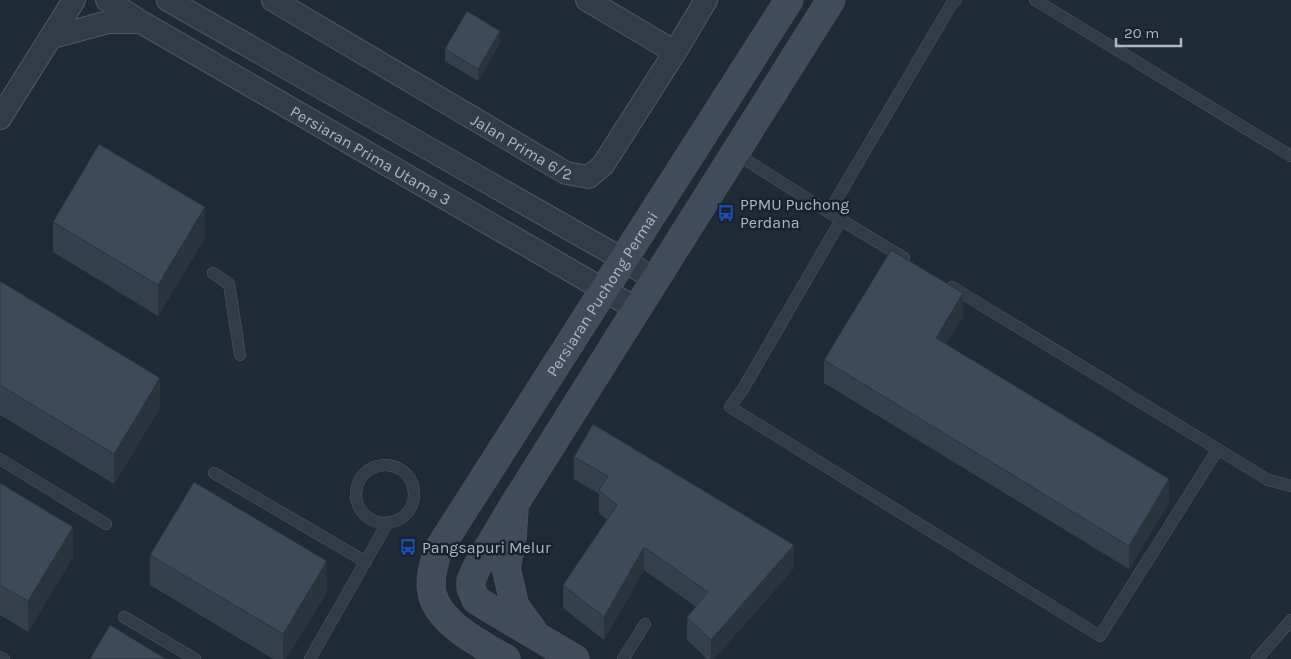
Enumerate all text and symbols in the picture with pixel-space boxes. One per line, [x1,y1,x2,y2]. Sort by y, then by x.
scale bar [1116,15,1181,47]
text: 20 m [1124,24,1159,42]
street label: Persiaran Prima Utama 3 [287,102,454,209]
street label: Jalan Prima 6/2 [468,110,573,184]
place label: PPMU Puchong Perdana [740,195,849,232]
bus stop icon: PPMU Puchong Perdana [716,203,736,223]
street label: Persiaran Puchong Permai [542,208,662,380]
bus stop icon: Pangsapuri Melur [398,537,418,557]
place label: Pangsapuri Melur [422,538,551,557]

